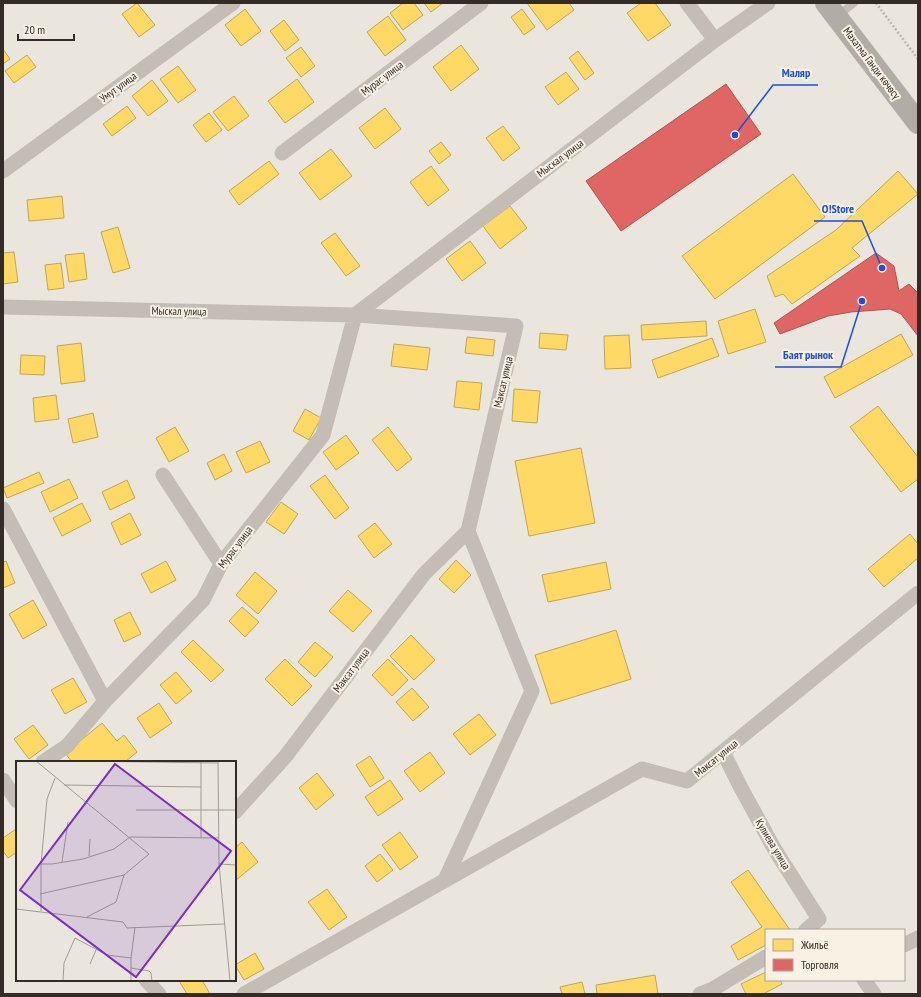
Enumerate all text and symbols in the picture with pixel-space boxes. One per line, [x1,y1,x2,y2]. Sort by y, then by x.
scale bar [18,16,74,42]
text: 20 m [24,22,45,37]
street label: Махатма Ганди көчөсү [840,24,904,102]
street label: Мурас улица [358,58,406,98]
callout: Маляр [773,61,818,85]
text: Маляр [782,65,811,80]
street label: Умут улица [97,69,139,105]
street label: Мыскал улица [534,136,586,180]
callout: O!Store [814,197,862,221]
text: O!Store [822,201,854,216]
street label: Мыскал улица [151,304,207,318]
callout: Баят рынок [775,343,841,367]
text: Баят рынок [783,347,833,362]
street label: Максат улица [490,355,516,409]
street label: Мурас улица [215,523,255,571]
street label: Максат улица [330,645,372,695]
street label: Максат улица [691,736,741,780]
inset map [16,761,236,981]
street label: Кулиева улица [752,816,794,872]
legend [765,929,905,981]
text: Жильё [800,937,828,952]
text: Торговля [801,957,839,972]

